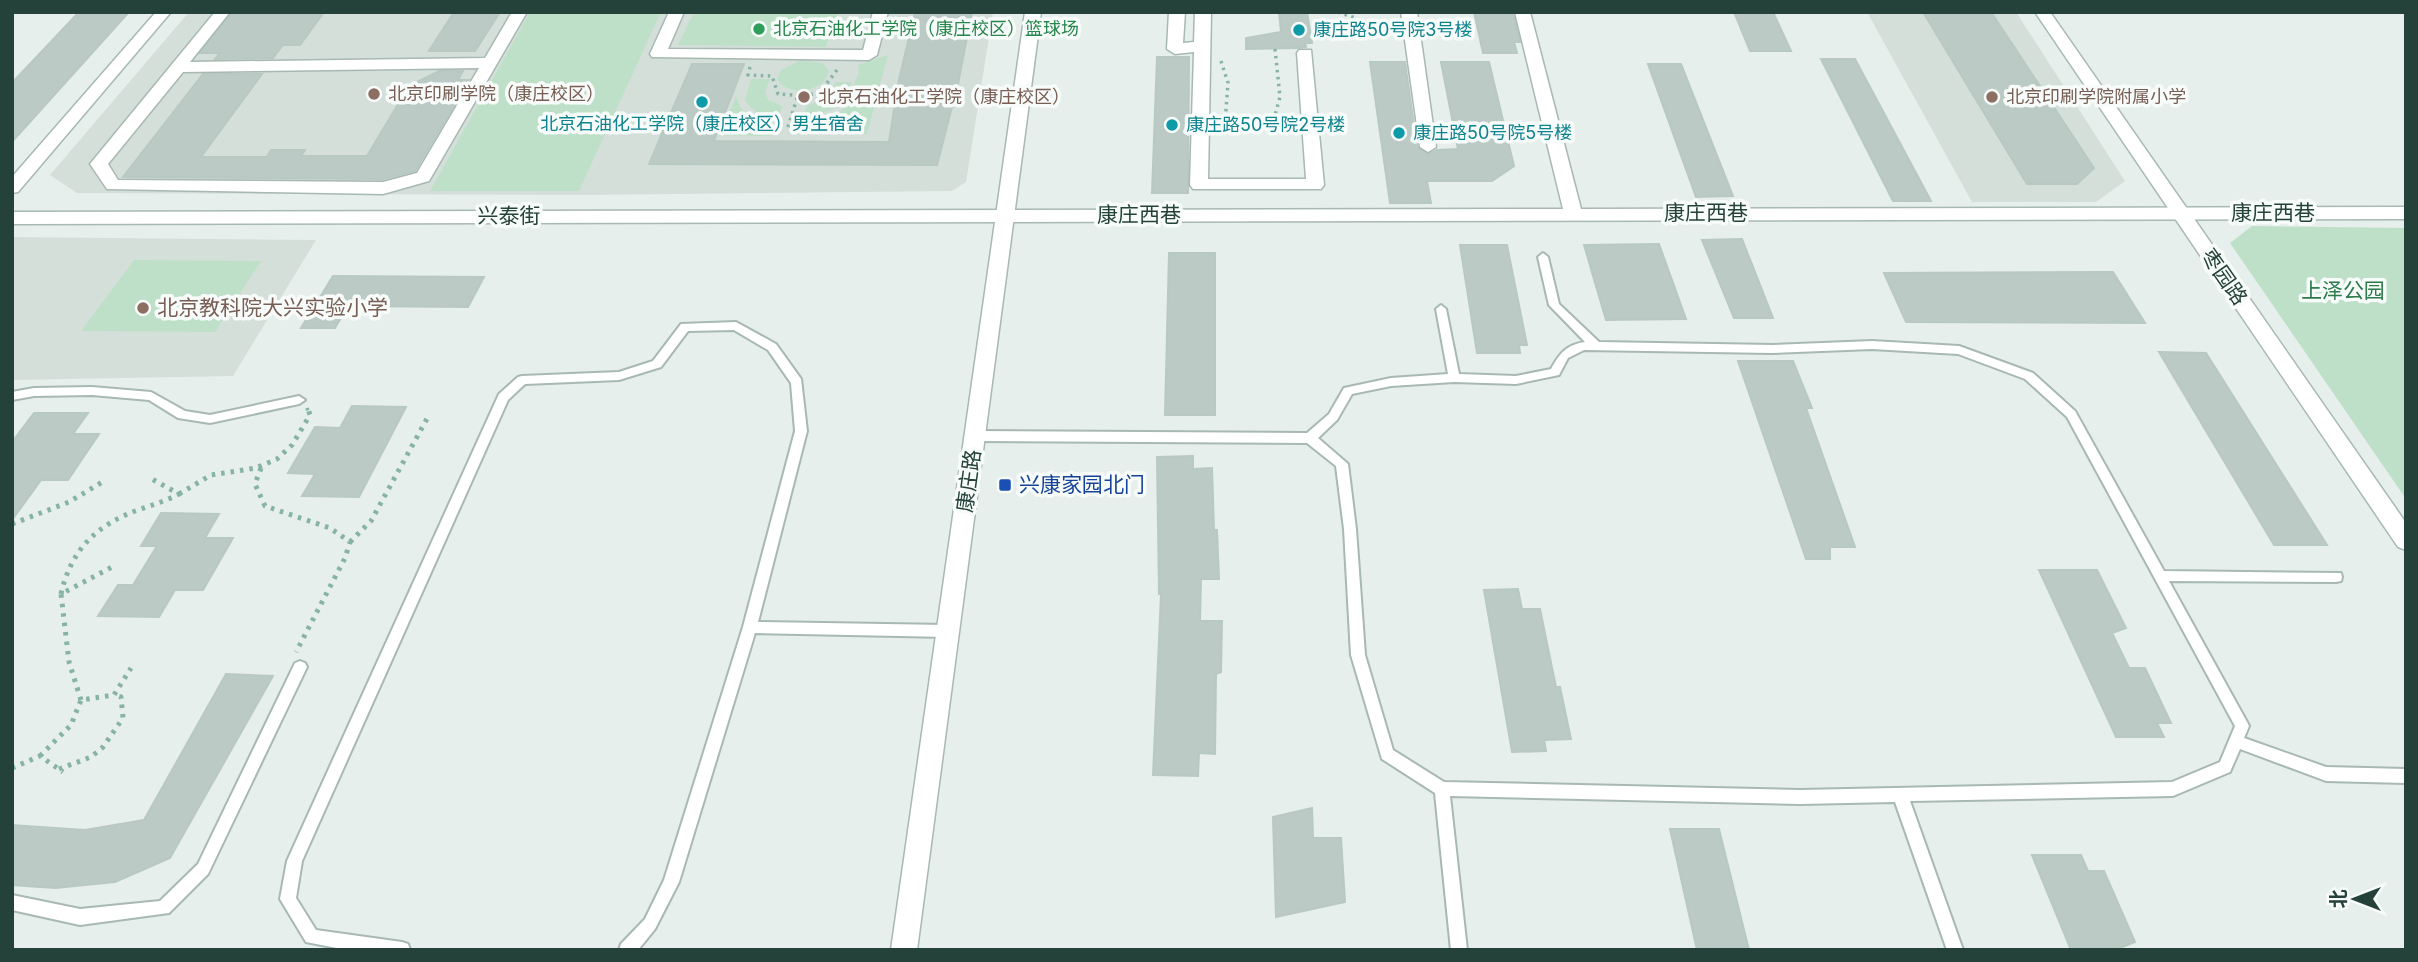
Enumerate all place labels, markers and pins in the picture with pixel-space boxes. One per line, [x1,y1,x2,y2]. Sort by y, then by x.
place label: 北京石油化工学院（康庄校区）篮球场 [773,18,1079,39]
place label: 康庄路50号院3号楼 [1313,19,1472,40]
marker: 北京石油化工学院（康庄校区）篮球场 [751,21,767,37]
marker: 康庄路50号院3号楼 [1291,22,1307,38]
place label: 北京印刷学院（康庄校区） [388,83,604,104]
marker: 北京印刷学院（康庄校区） [366,86,382,102]
place label: 北京石油化工学院（康庄校区） [818,86,1070,107]
place label: 北京印刷学院附属小学 [2006,86,2186,107]
marker: 北京石油化工学院（康庄校区） [796,89,812,105]
marker: 北京印刷学院附属小学 [1984,89,2000,105]
marker: 北京石油化工学院（康庄校区）男生宿舍 [694,94,710,110]
place label: 北京石油化工学院（康庄校区）男生宿舍 [540,113,864,134]
place label: 康庄路50号院2号楼 [1186,114,1345,135]
marker: 康庄路50号院2号楼 [1164,117,1180,133]
place label: 康庄路50号院5号楼 [1413,122,1572,143]
marker: 康庄路50号院5号楼 [1391,125,1407,141]
place label: 北京教科院大兴实验小学 [157,295,388,320]
marker: 北京教科院大兴实验小学 [135,300,151,316]
place label: 兴康家园北门 [1019,472,1145,497]
marker: 兴康家园北门 [997,477,1013,493]

